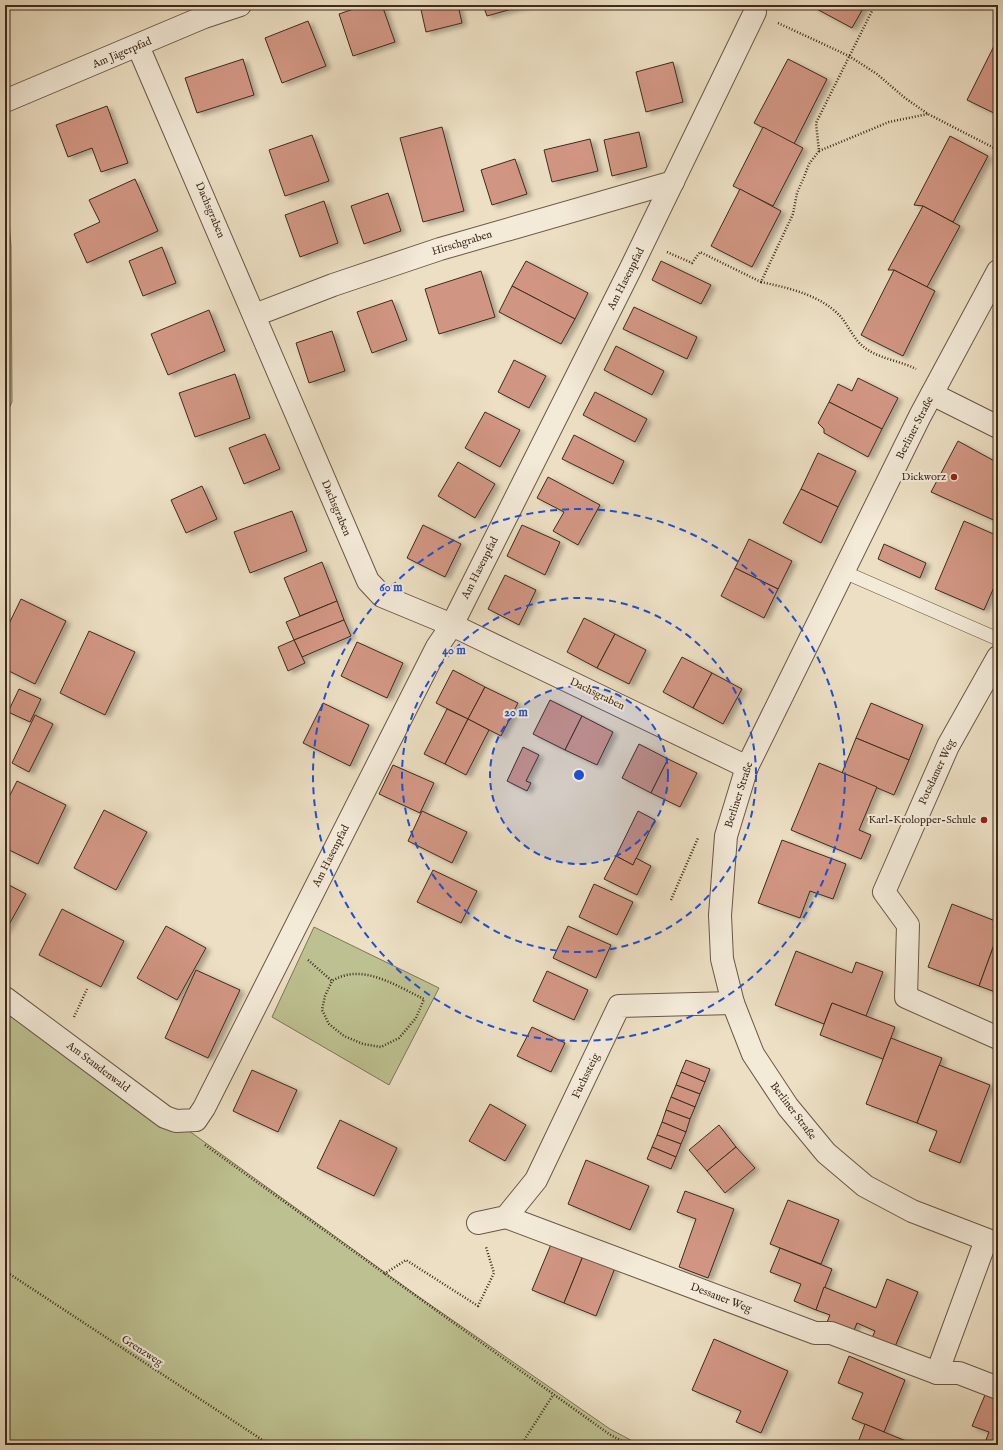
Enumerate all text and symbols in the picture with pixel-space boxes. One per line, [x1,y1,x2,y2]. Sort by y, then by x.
street label: Am Jägerpfad [89,34,154,72]
street label: Dachsgraben [192,180,228,240]
street label: Hirschgraben [430,227,494,259]
street label: Am Hasenpfad [604,245,648,313]
street label: Berliner Straße [893,394,937,462]
place label: Dickworz [902,470,946,484]
marker: Dickworz [949,472,959,482]
street label: Dachsgraben [318,478,354,538]
street label: Am Hasenpfad [458,534,502,602]
text: 60 m [380,580,403,595]
text: 40 m [442,643,467,658]
street label: Dachsgraben [567,675,627,713]
text: 20 m [504,705,528,720]
street label: Potsdamer Weg [916,736,959,807]
street label: Berliner Straße [722,760,756,830]
centre of rings [572,768,586,782]
place label: Karl-Krolopper-Schule [868,813,976,827]
marker: Karl-Krolopper-Schule [979,815,989,825]
street label: Am Hasenpfad [309,822,353,890]
street label: Am Staudenwald [63,1038,133,1095]
street label: Fuchssteig [569,1050,603,1101]
street label: Berliner Straße [767,1079,819,1143]
street label: Dessauer Weg [688,1280,755,1316]
street label: Grenzweg [118,1332,166,1370]

